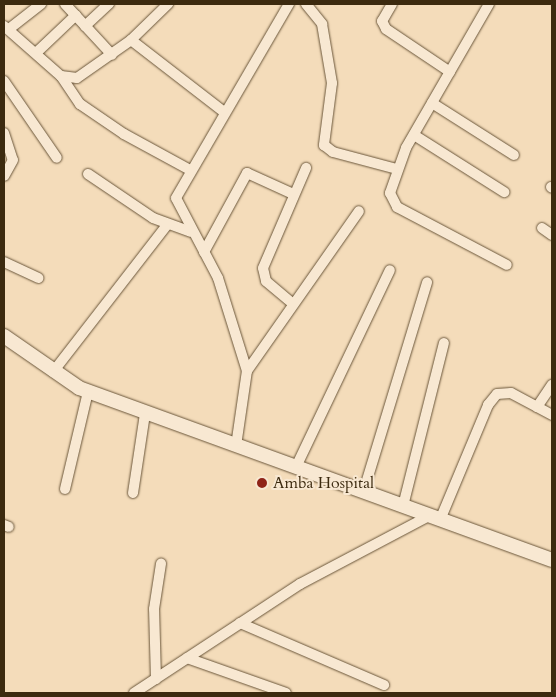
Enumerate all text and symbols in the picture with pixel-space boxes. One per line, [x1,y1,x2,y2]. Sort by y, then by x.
place label: Amba Hospital [273,473,374,493]
marker: Amba Hospital [255,476,269,490]

